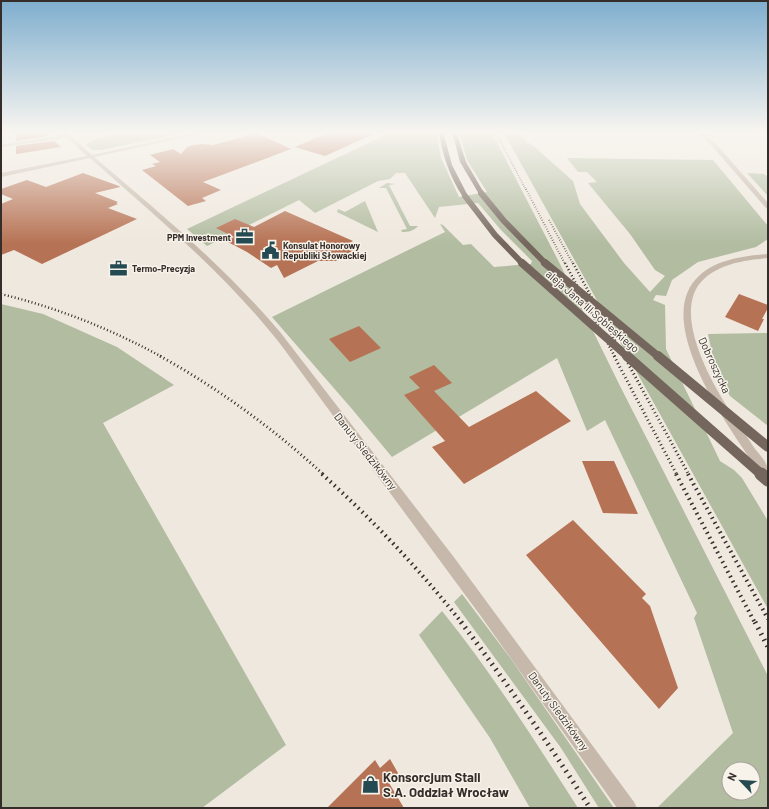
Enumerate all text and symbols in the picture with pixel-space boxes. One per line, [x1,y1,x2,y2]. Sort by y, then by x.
office icon: PPM Investment [234,227,254,247]
place label: PPM Investment [167,232,232,243]
public building icon: Konsulat Honorowy Republiki Słowackiej [260,240,280,260]
place label: Konsulat Honorowy Republiki Słowackiej [283,240,367,261]
office icon: Termo-Precyzja [109,258,129,278]
place label: Termo-Precyzja [132,263,195,274]
street label: aleja Jana III Sobieskiego [544,267,642,355]
street label: Dobroszycka [696,335,734,395]
street label: Danuty Siedzikówny [332,410,400,492]
street label: Danuty Siedzikówny [526,669,592,753]
north arrow [721,761,761,801]
place label: Konsorcjum Stali S.A. Oddział Wrocław [383,769,509,800]
text: N [724,770,739,783]
shop icon: Konsorcjum Stali S.A. Oddział Wrocław [360,774,380,794]

